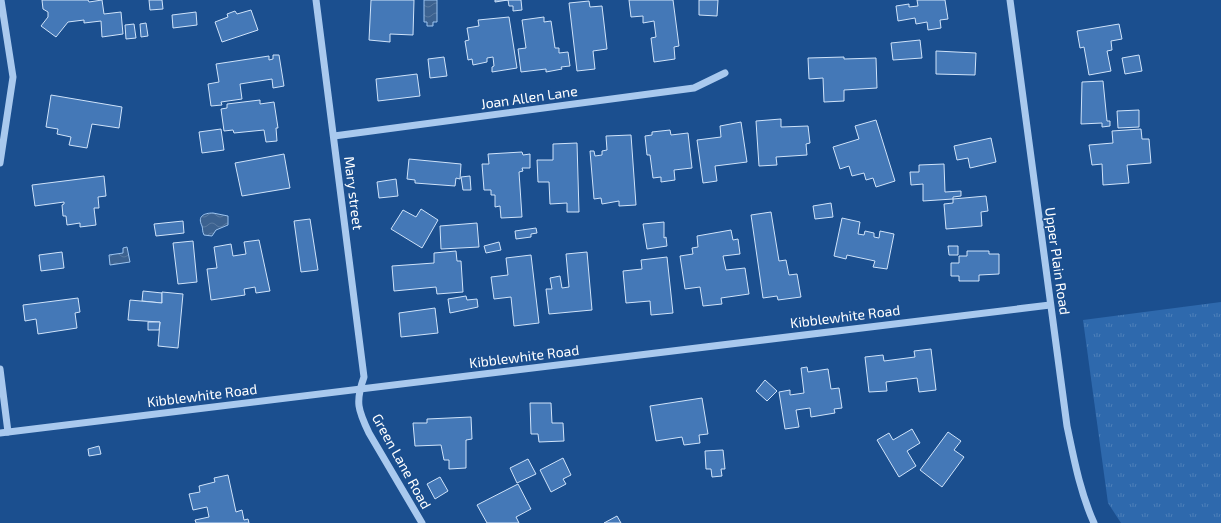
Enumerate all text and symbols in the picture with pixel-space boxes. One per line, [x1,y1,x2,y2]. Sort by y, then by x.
street label: Joan Allen Lane [479,82,579,112]
street label: Mary street [341,155,367,231]
street label: Upper Plain Road [1042,206,1074,316]
street label: Kibblewhite Road [789,301,901,331]
street label: Kibblewhite Road [468,341,580,371]
street label: Kibblewhite Road [146,380,258,410]
street label: Green Lane Road [369,410,435,512]

